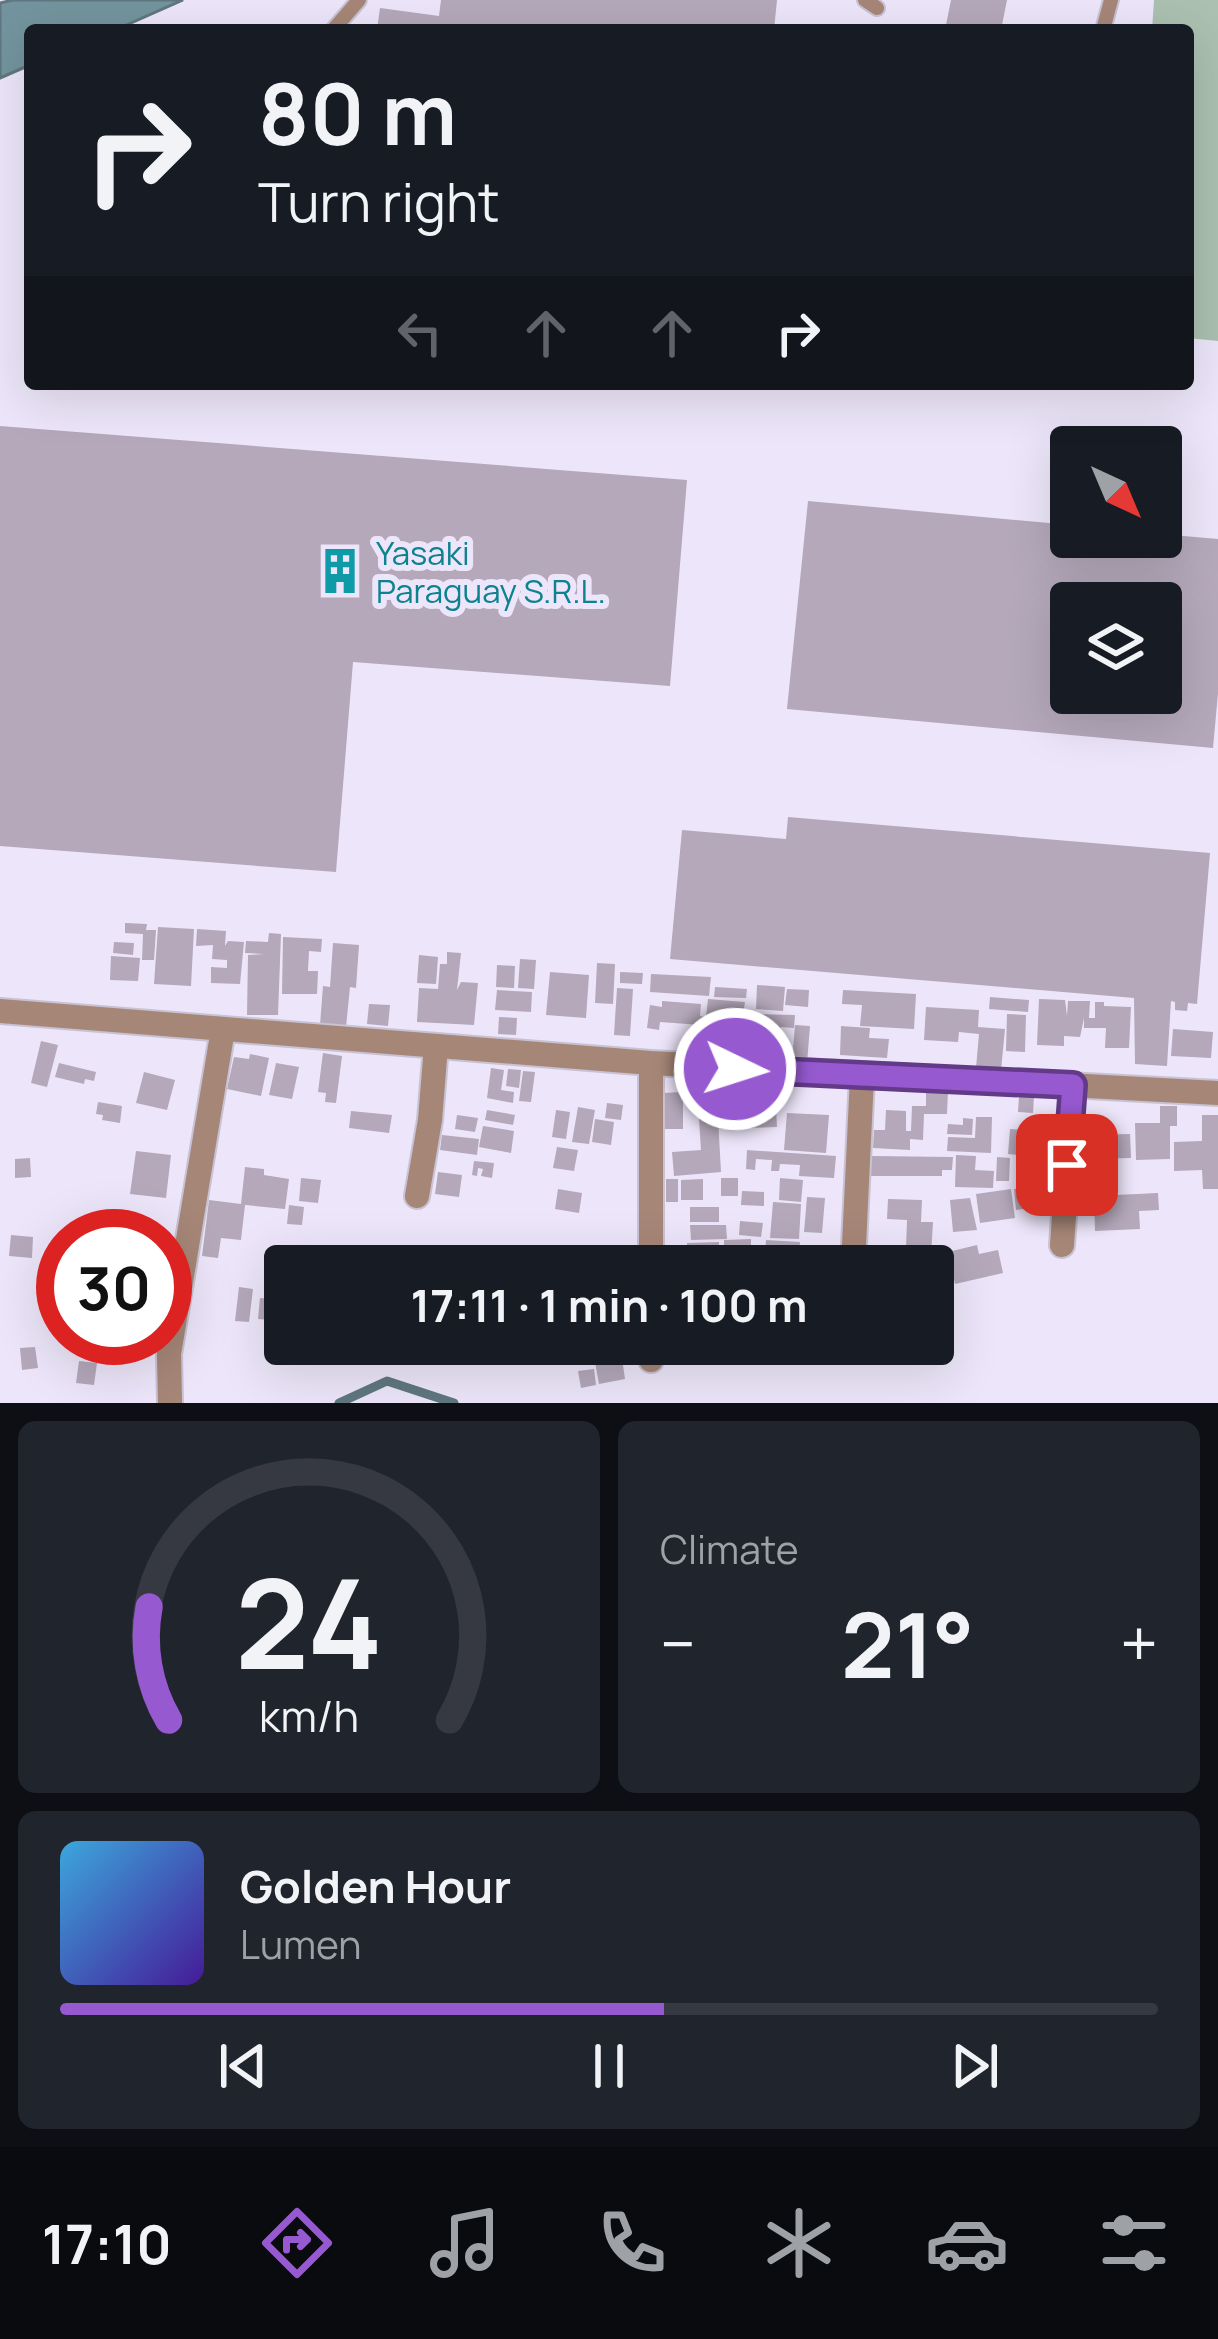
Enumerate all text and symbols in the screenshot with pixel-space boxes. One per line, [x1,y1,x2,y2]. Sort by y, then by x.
text: 80 m [258,55,457,170]
icon: right [60,72,216,228]
text: Turn right [258,164,500,238]
icon: left [387,300,453,366]
icon: ahead [513,300,579,366]
icon: ahead [639,300,705,366]
icon: right [765,300,831,366]
north arrow [1050,426,1182,558]
map controls [1050,426,1182,714]
place label: Yasaki Paraguay S.R.L. [376,530,606,613]
building icon: Yasaki Paraguay S.R.L. [315,546,365,596]
button: layers [1050,582,1182,714]
position arrow [672,1006,798,1132]
pin [1016,1114,1118,1216]
icon: arrive [1034,1132,1100,1198]
speed limit sign: 30 [36,1209,192,1365]
text: 17:11 · 1 min · 100 m [411,1274,807,1336]
text: Climate [660,1522,799,1576]
text: 24 [235,1536,383,1706]
text: 21° [841,1582,975,1705]
text: − [660,1598,696,1688]
text: + [1120,1598,1158,1688]
text: km/h [259,1686,359,1745]
text: Golden Hour [240,1855,511,1917]
text: Lumen [240,1917,361,1971]
icon: previous [210,2033,276,2099]
icon: pause [576,2033,642,2099]
icon: next [942,2033,1008,2099]
icon: directions [255,2201,339,2285]
icon: music [423,2201,507,2285]
icon: phone [590,2201,674,2285]
icon: climate [757,2201,841,2285]
icon: car [925,2201,1009,2285]
icon: filters [1092,2201,1176,2285]
text: 17:10 [42,2206,172,2280]

